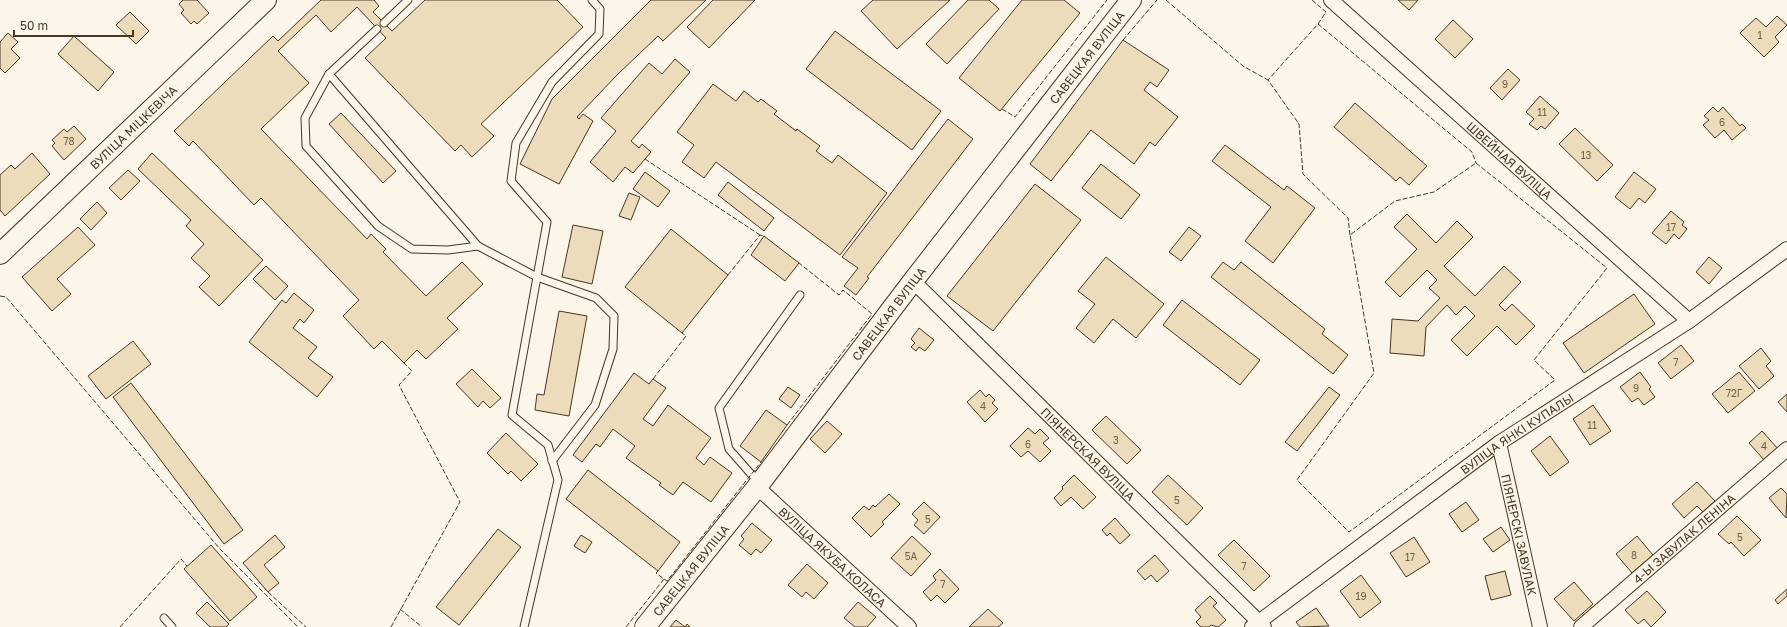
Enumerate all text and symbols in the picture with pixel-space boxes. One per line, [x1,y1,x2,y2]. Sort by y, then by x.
street label: САВЕЦКАЯ ВУЛІЦА [1046,8,1127,107]
scale bar [14,12,133,38]
text: 50 m [20,18,48,33]
house number: 1 [1758,29,1763,41]
house number: 9 [1502,78,1508,90]
street label: ВУЛІЦА МІЦКЕВІЧА [86,82,180,172]
house number: 11 [1537,106,1547,118]
house number: 6 [1719,116,1725,128]
street label: ШВЕЙНАЯ ВУЛІЦА [1464,118,1555,202]
house number: 78 [63,135,75,147]
house number: 13 [1581,149,1591,161]
house number: 17 [1666,221,1676,233]
street label: САВЕЦКАЯ ВУЛІЦА [848,264,929,363]
house number: 7 [1673,356,1679,368]
house number: 9 [1633,382,1639,394]
house number: 72Г [1726,387,1743,399]
street label: ВУЛІЦА ЯНКІ КУПАЛЫ [1457,390,1576,477]
house number: 4 [980,400,986,412]
street label: ПІЯНЕРСКАЯ ВУЛІЦА [1038,404,1138,503]
house number: 11 [1587,419,1597,431]
house number: 3 [1113,434,1119,446]
house number: 6 [1025,438,1031,450]
house number: 4 [1761,440,1767,452]
street label: ПІЯНЕРСКІ ЗАВУЛАК [1499,473,1540,598]
street label: 4-Ы ЗАВУЛАК ЛЕНІНА [1630,490,1738,586]
house number: 5 [1174,494,1180,506]
street label: ВУЛІЦА ЯКУБА КОЛАСА [776,504,890,610]
house number: 5 [925,513,931,525]
street label: САВЕЦКАЯ ВУЛІЦА [649,521,732,619]
house number: 5 [1737,531,1743,543]
house number: 8 [1631,549,1637,561]
house number: 5А [905,550,918,562]
house number: 17 [1405,551,1415,563]
house number: 7 [1241,560,1247,572]
house number: 7 [940,578,946,590]
house number: 19 [1356,590,1366,602]

